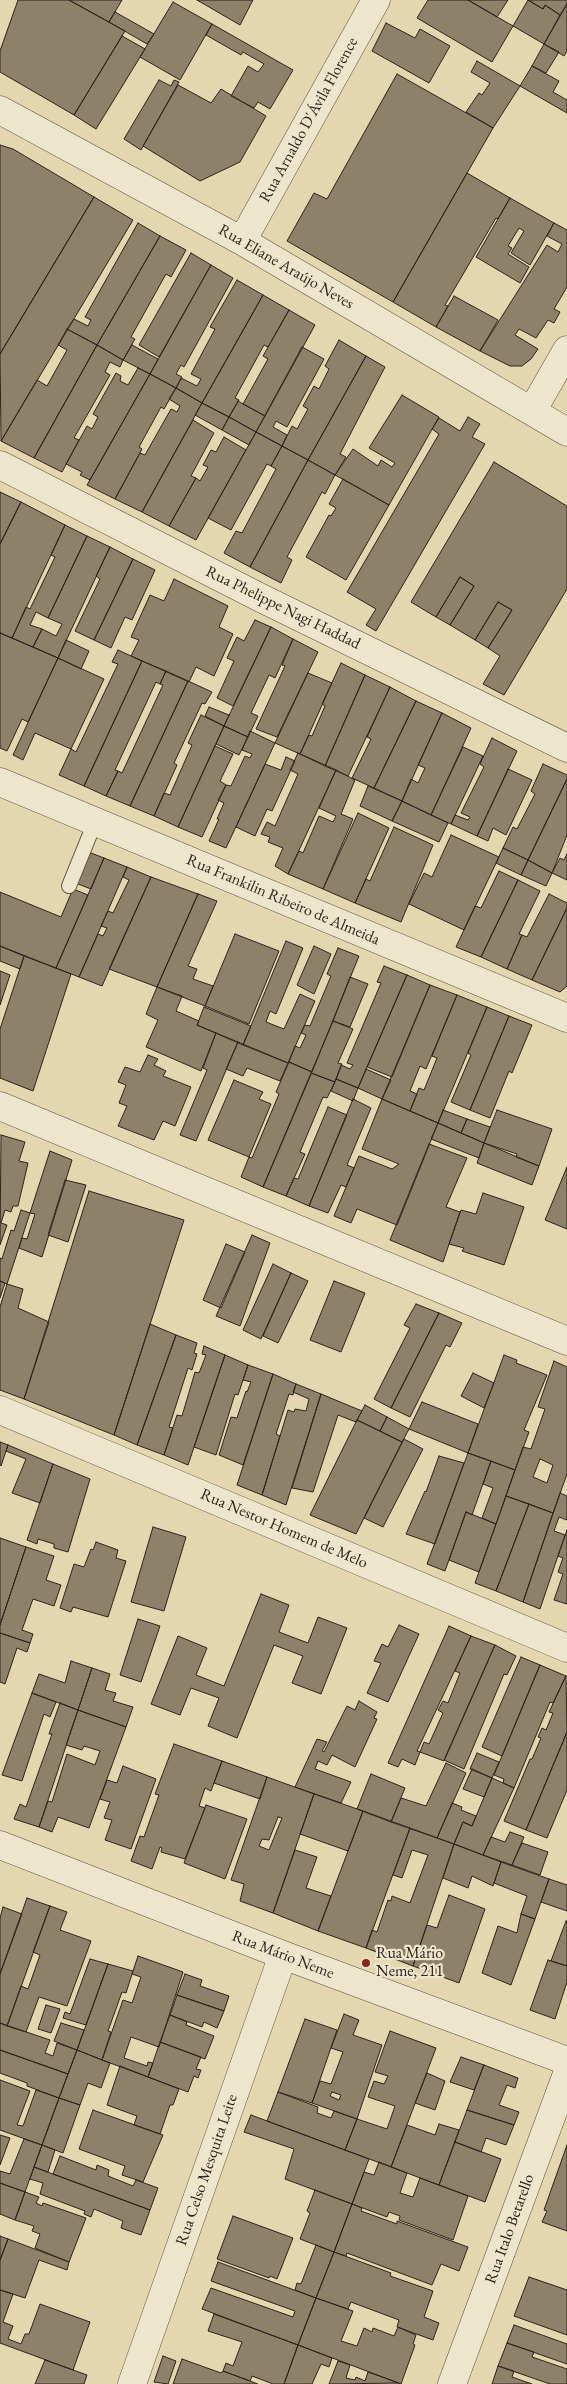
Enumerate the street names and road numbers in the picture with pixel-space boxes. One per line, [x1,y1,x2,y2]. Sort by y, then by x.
street label: Rua Arnaldo D'Ávila Florence [256,34,362,206]
street label: Rua Eliane Araújo Neves [215,220,357,314]
street label: Rua Phelippe Nagi Haddad [203,562,363,654]
street label: Rua Frankilin Ribeiro de Almeida [183,850,383,950]
street label: Rua Nestor Homem de Melo [197,1485,371,1573]
street label: Rua Mário Neme [229,1927,337,1983]
street label: Rua Celso Mesquita Leite [172,2092,242,2248]
street label: Rua Italo Betarello [481,2171,539,2287]

